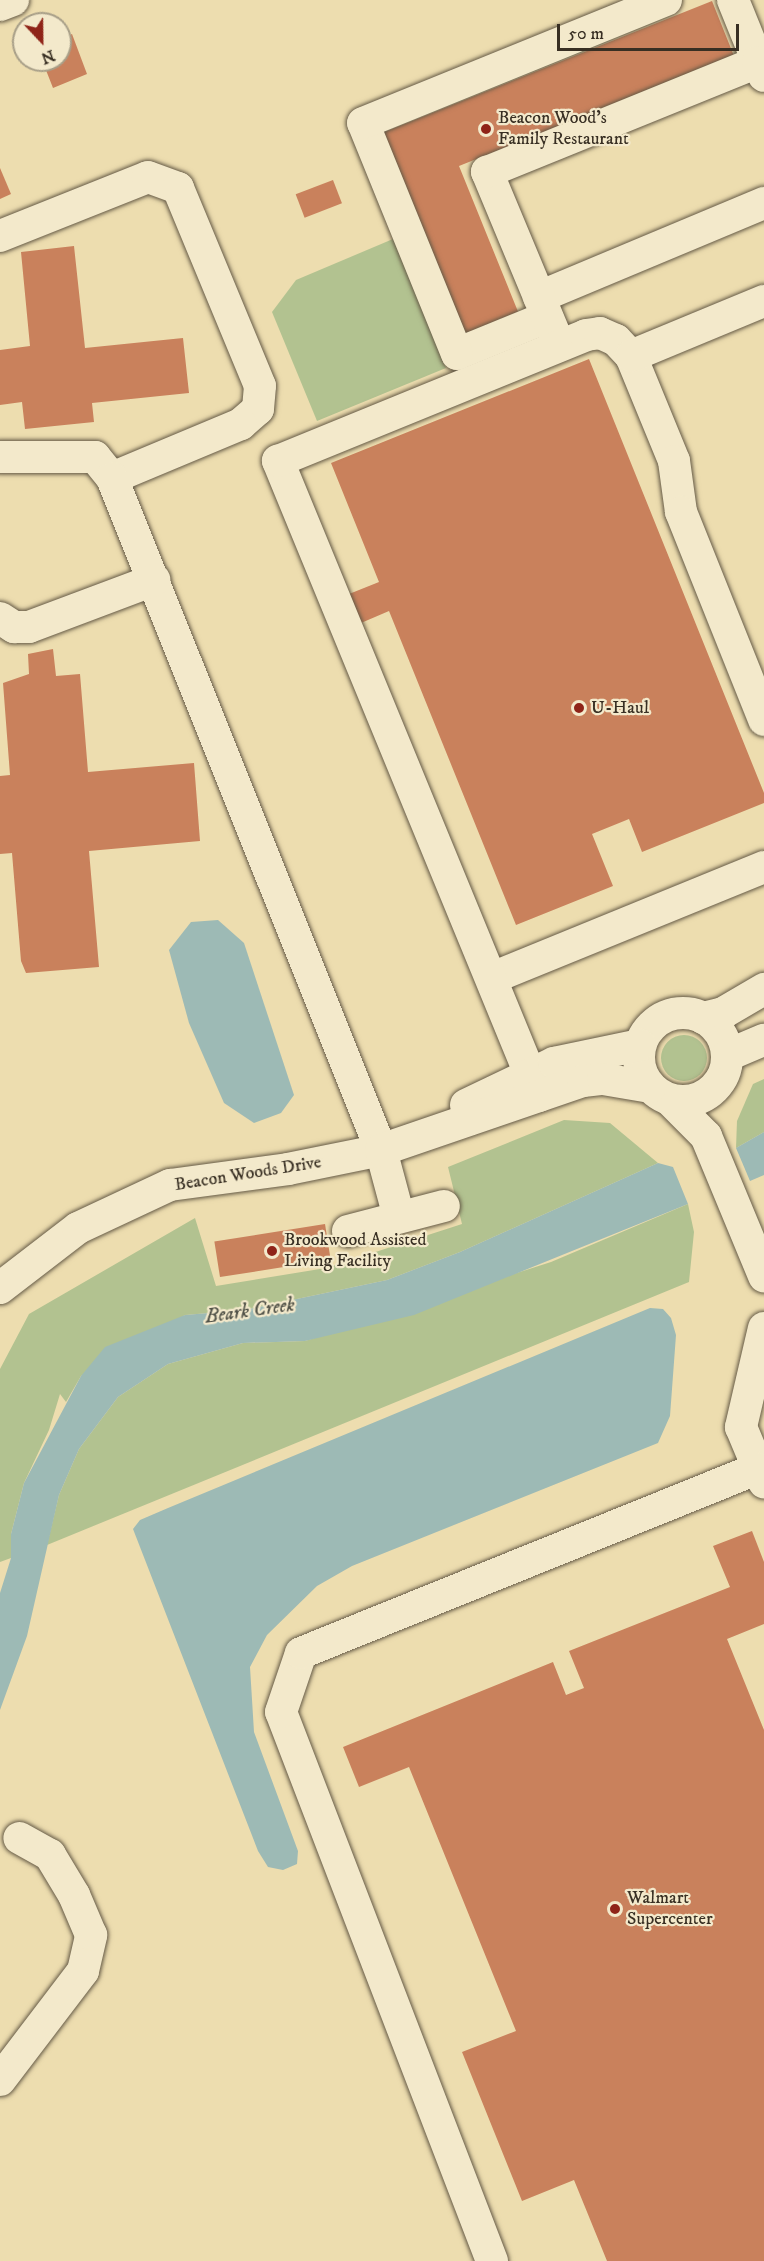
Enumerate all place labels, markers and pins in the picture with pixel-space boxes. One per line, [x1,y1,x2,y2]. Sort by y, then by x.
place label: Beacon Wood's Family Restaurant [498,108,629,150]
marker: Beacon Wood's Family Restaurant [479,122,493,136]
place label: U-Haul [591,697,649,719]
marker: U-Haul [572,701,586,715]
place label: Brookwood Assisted Living Facility [284,1230,427,1272]
marker: Brookwood Assisted Living Facility [265,1244,279,1258]
place label: Walmart Supercenter [627,1888,713,1930]
marker: Walmart Supercenter [608,1902,622,1916]

